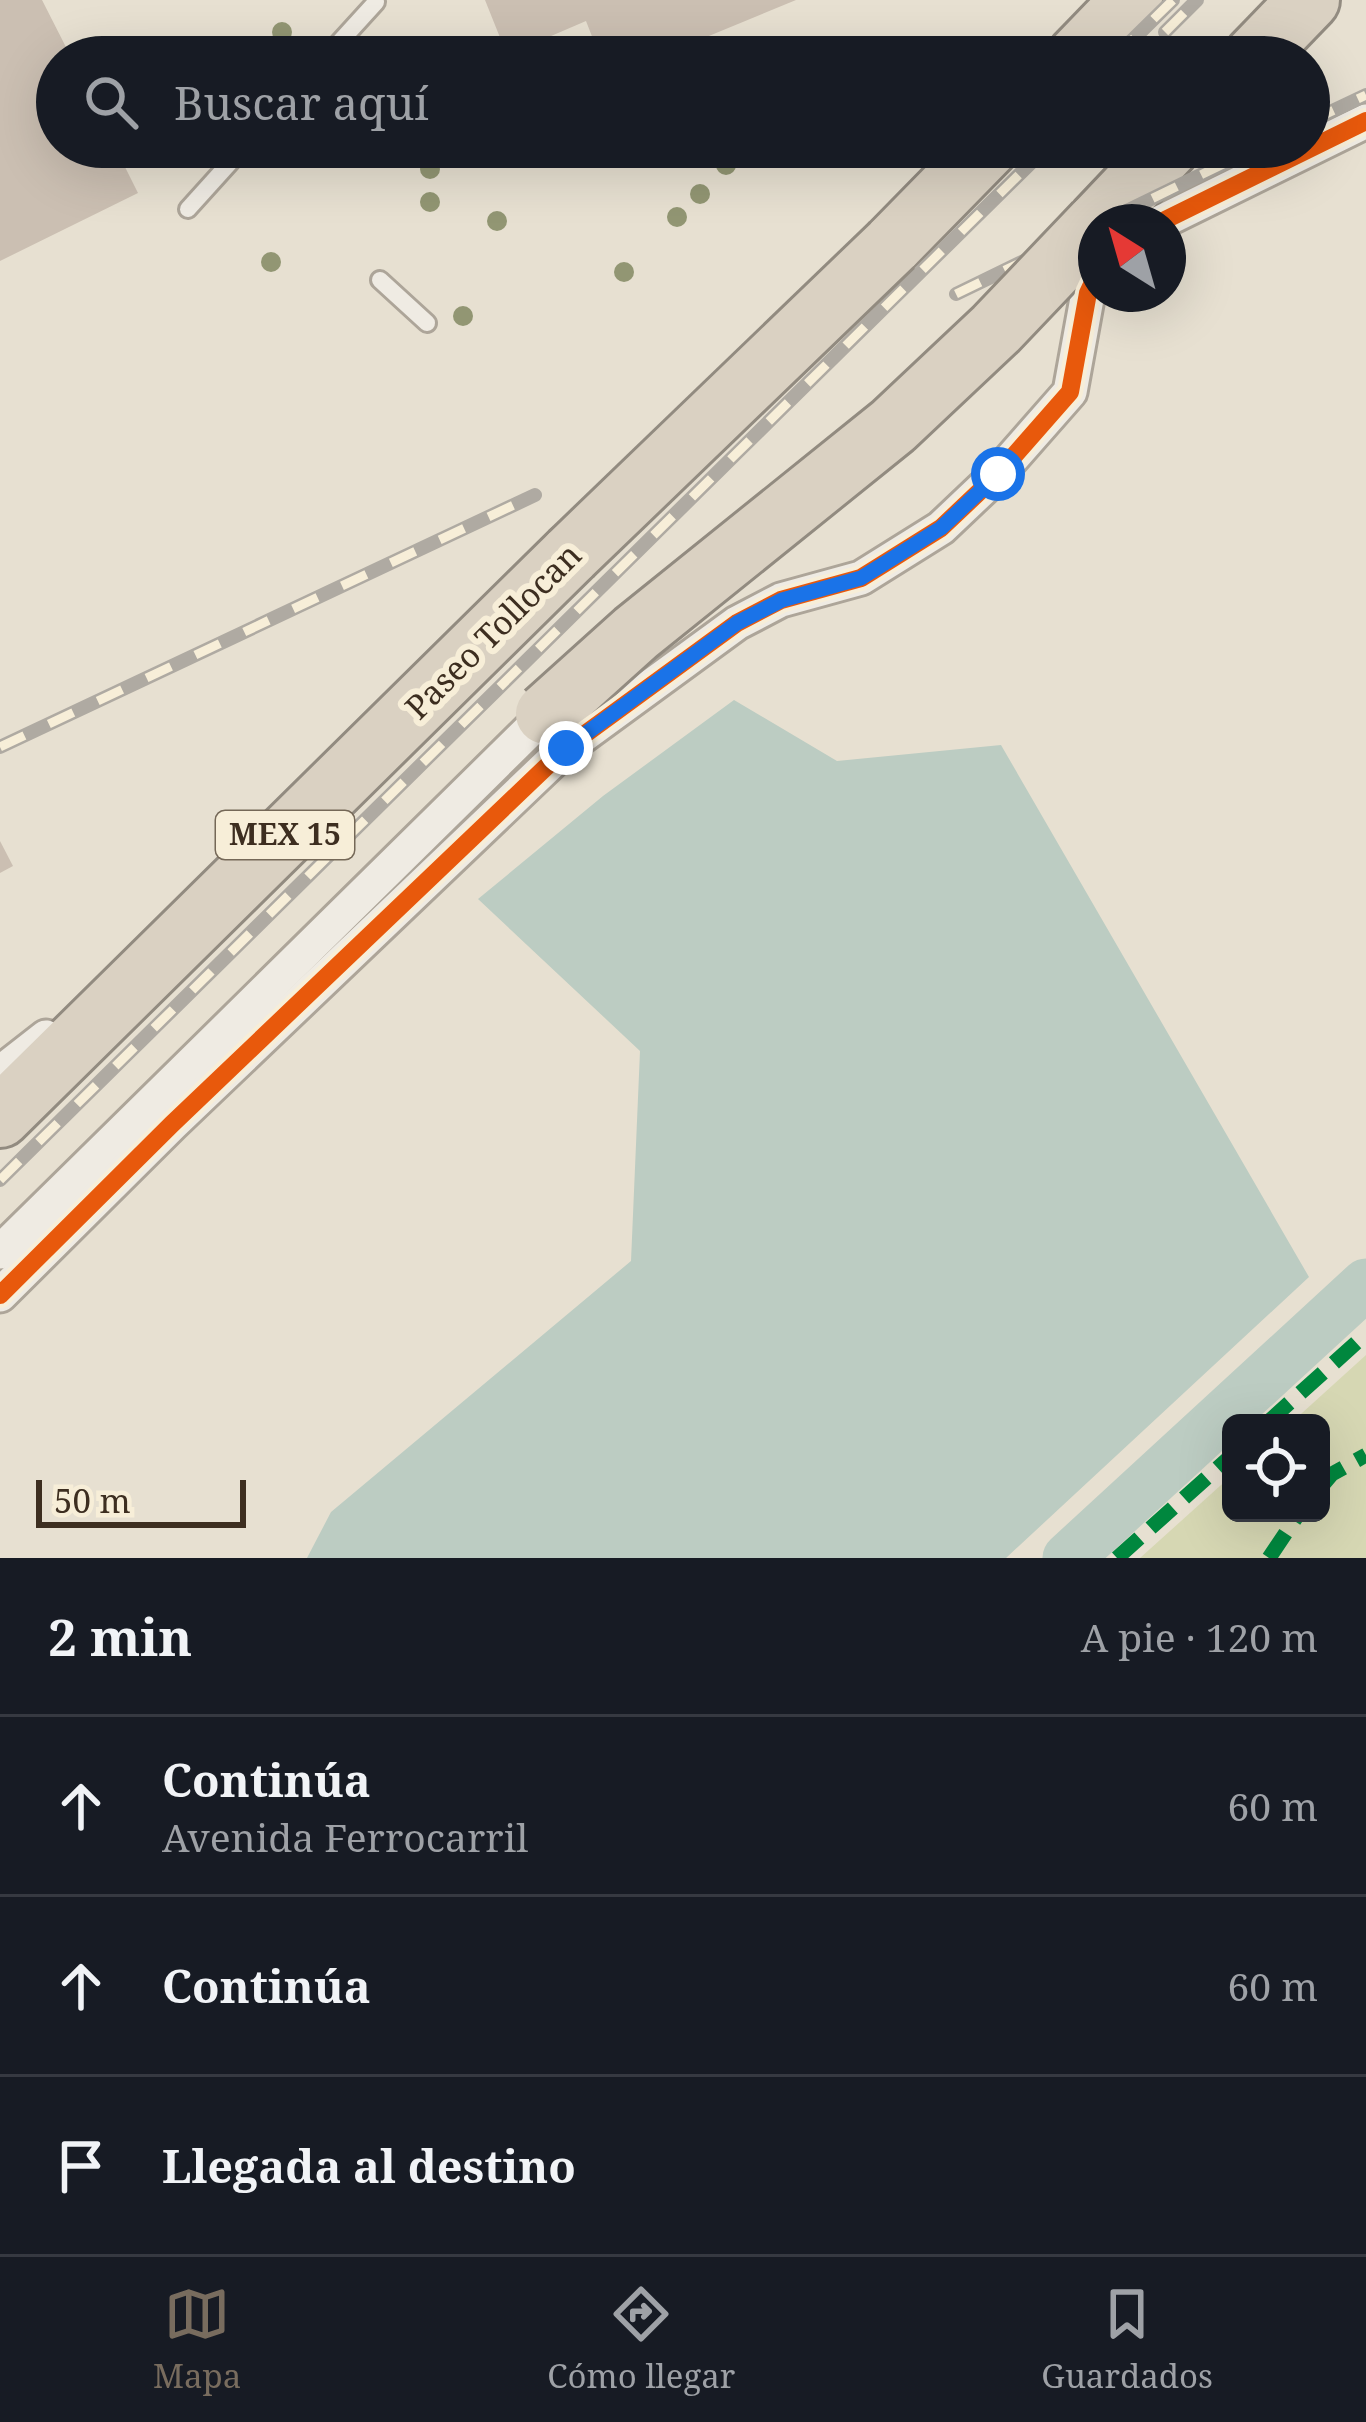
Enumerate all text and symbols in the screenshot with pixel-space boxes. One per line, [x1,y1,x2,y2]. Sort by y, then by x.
search box [36,36,1330,168]
icon: search [78,69,144,135]
text: Buscar aquí [174,72,429,133]
north arrow [1078,204,1186,312]
route start [971,447,1025,501]
street label: Paseo Tollocan [395,533,591,729]
route end [539,721,593,775]
road number: MEX 15 [216,811,354,859]
map controls [1222,1414,1330,1522]
button: locate [1222,1414,1330,1522]
scale bar [36,1474,246,1527]
text: 50 m [54,1478,131,1523]
text: 2 min [48,1601,192,1671]
text: A pie · 120 m [1081,1610,1318,1663]
text: Continúa [162,1749,371,1810]
icon: ahead [48,1773,114,1839]
text: 60 m [1227,1779,1318,1832]
text: Avenida Ferrocarril [162,1810,528,1863]
icon: ahead [48,1953,114,2019]
text: Continúa [162,1955,371,2016]
text: 60 m [1227,1959,1318,2012]
icon: arrive [48,2133,114,2199]
text: Llegada al destino [162,2135,576,2196]
tab: Mapa [153,2281,241,2398]
tab: Cómo llegar [547,2281,735,2398]
tab: Guardados [1041,2281,1213,2398]

